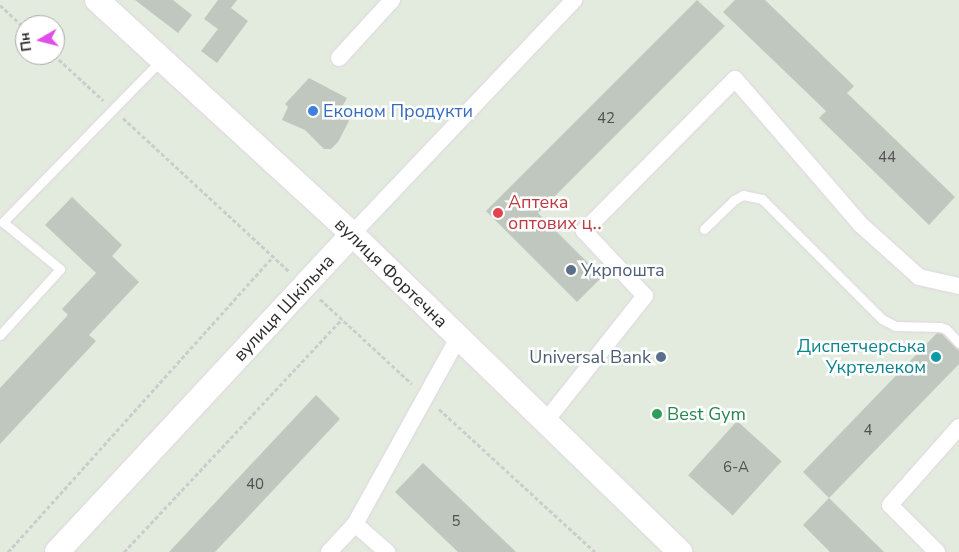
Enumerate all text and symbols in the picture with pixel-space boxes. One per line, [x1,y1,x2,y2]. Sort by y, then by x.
north arrow [15,15,65,65]
text: Пн [15,31,36,53]
place label: Економ Продукти [323,100,473,122]
marker: Економ Продукти [307,105,319,117]
house number: 42 [597,110,615,128]
house number: 44 [878,149,896,167]
place label: Аптека оптових ц‥ [508,192,602,234]
marker: Аптека оптових ц‥ [492,207,504,219]
street label: вулиця Фортечна [330,214,452,332]
street label: вулиця Шкільна [229,250,339,366]
place label: Укрпошта [581,259,665,281]
marker: Укрпошта [565,264,577,276]
place label: Диспетчерська Укртелеком [797,336,926,378]
place label: Universal Bank [529,346,651,368]
marker: Universal Bank [655,351,667,363]
marker: Диспетчерська Укртелеком [930,351,942,363]
place label: Best Gym [667,403,746,425]
marker: Best Gym [651,408,663,420]
house number: 4 [864,422,872,440]
house number: 6-А [723,459,749,477]
house number: 40 [246,476,264,494]
house number: 5 [452,513,460,531]

